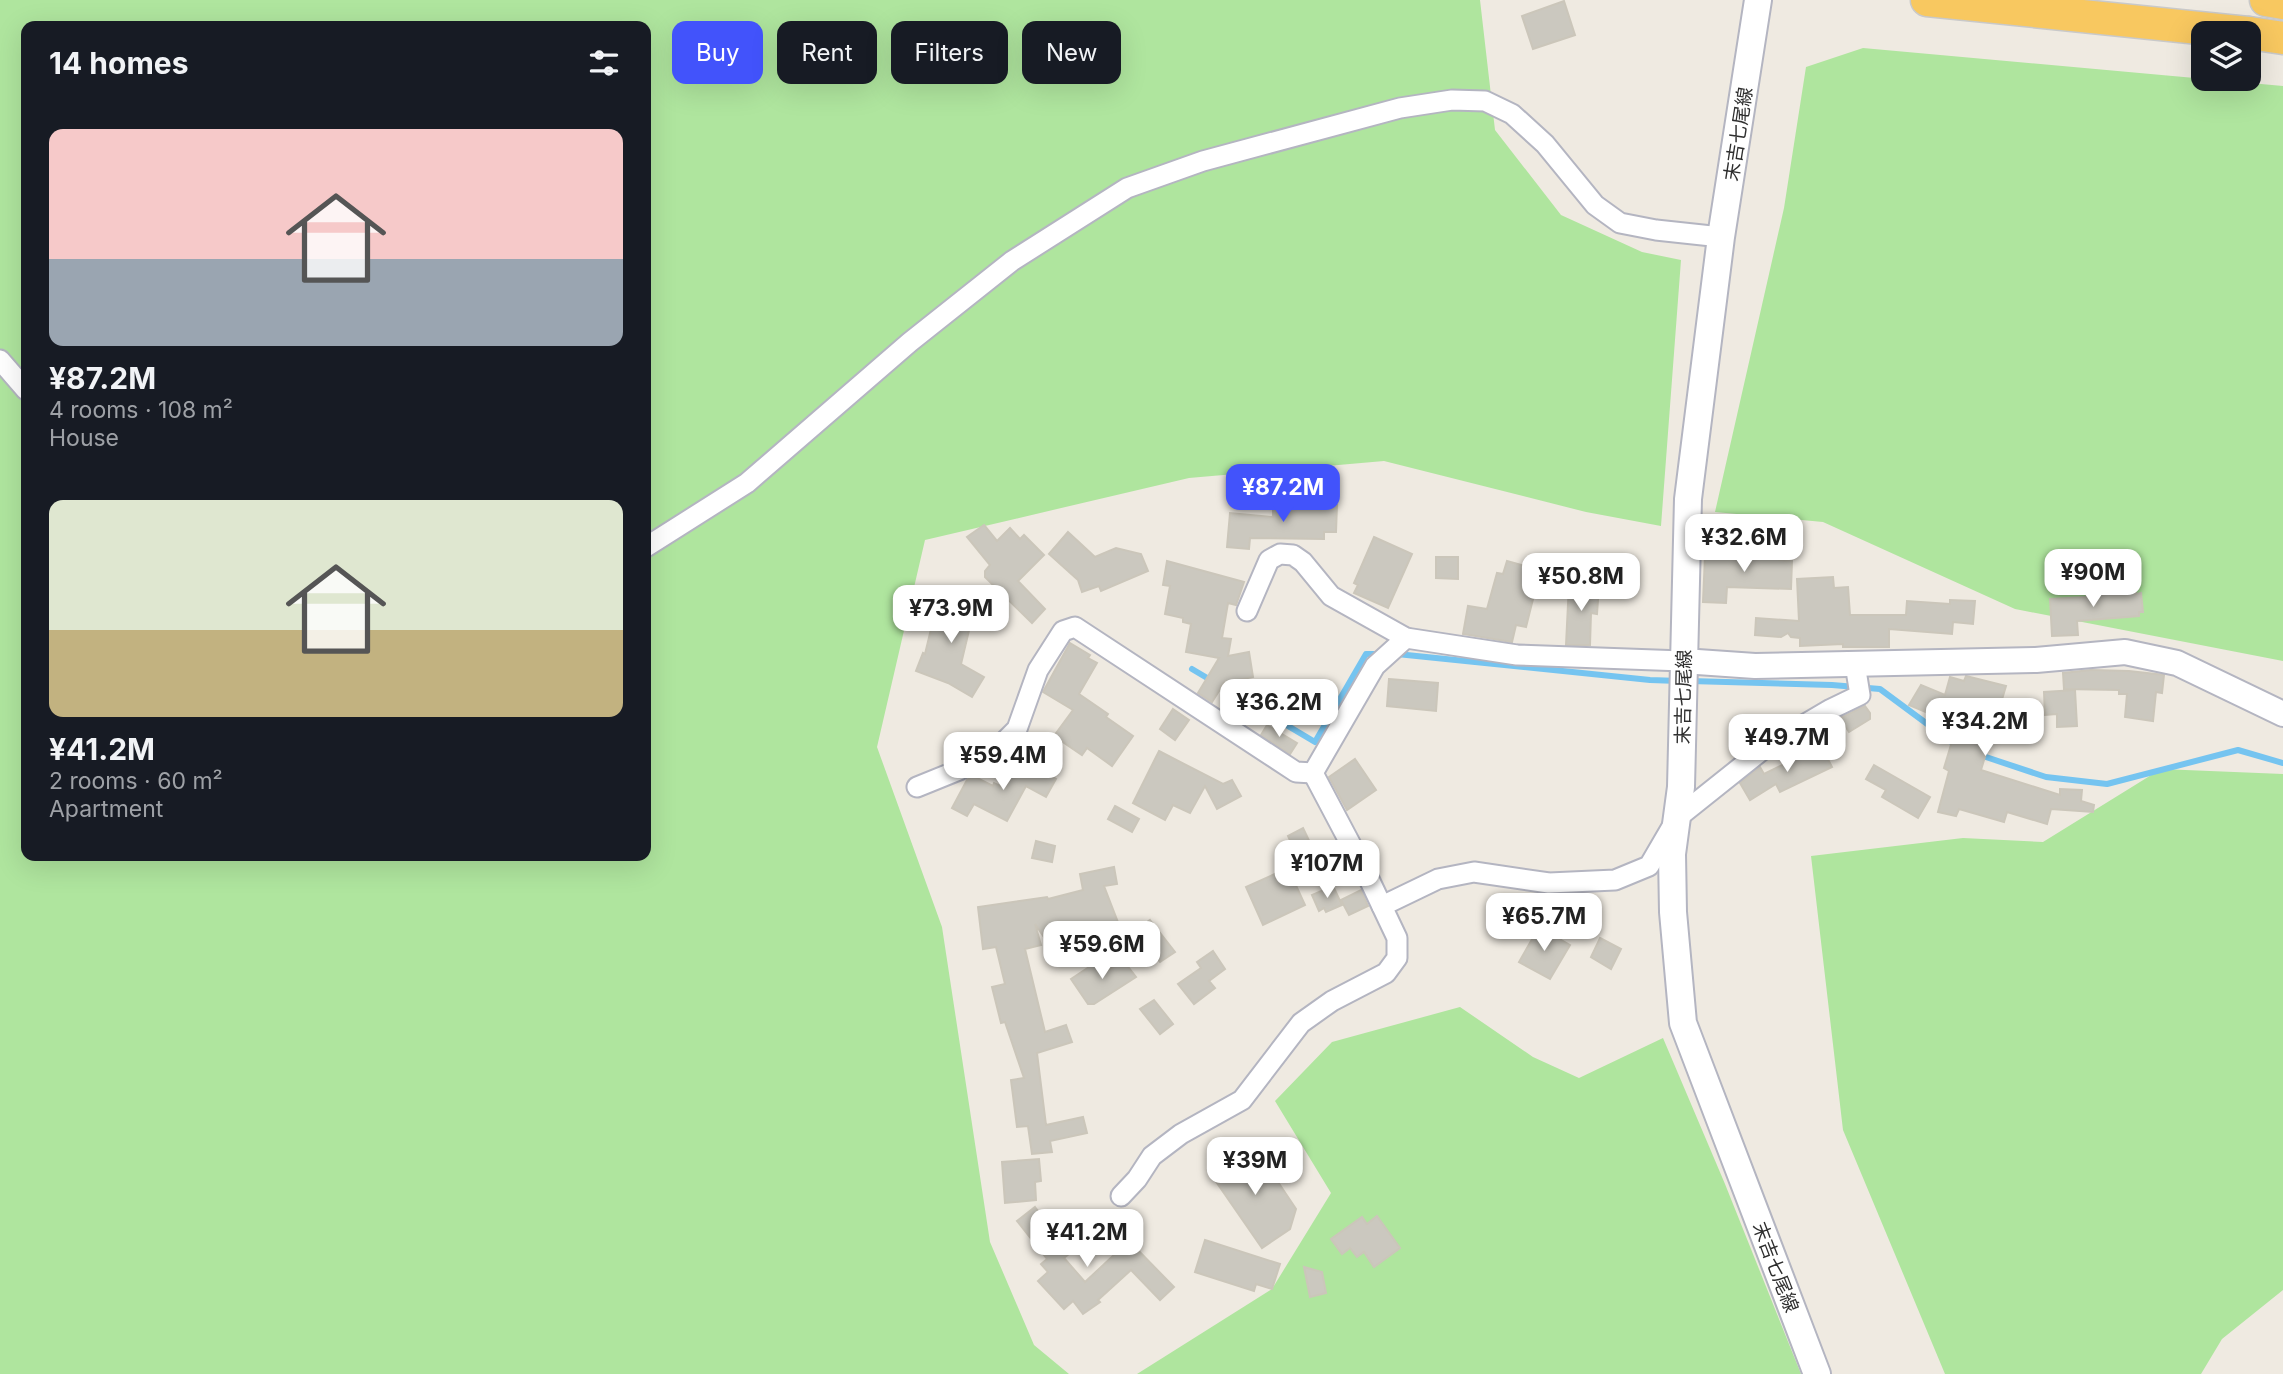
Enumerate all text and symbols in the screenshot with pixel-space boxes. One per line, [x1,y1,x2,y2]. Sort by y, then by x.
chip: Buy [672,21,763,84]
chip: Rent [777,21,877,84]
chip: Filters [891,21,1008,84]
chip: New [1022,21,1121,84]
map controls [2191,21,2261,91]
button: layers [2191,21,2261,91]
icon: filters [585,44,623,82]
text: 14 homes [49,45,188,81]
street label: 末吉七尾線 [1720,85,1757,183]
icon: home [273,175,399,301]
text: ¥87.2M [49,360,156,396]
text: 4 rooms · 108 m² [49,396,233,424]
text: House [49,424,119,452]
pin: ¥87.2M [1226,464,1340,524]
text: ¥87.2M [1242,473,1324,501]
pin: ¥32.6M [1687,514,1801,574]
text: ¥32.6M [1701,523,1787,551]
icon: home [273,546,399,672]
pin: ¥90M [2052,550,2134,609]
pin: ¥50.8M [1524,554,1638,613]
text: ¥90M [2061,558,2126,586]
text: ¥50.8M [1538,562,1624,590]
pin: ¥73.9M [894,586,1008,645]
text: ¥73.9M [909,594,993,622]
street label: 末吉七尾線 [1671,649,1696,745]
pin: ¥36.2M [1222,680,1336,739]
text: ¥36.2M [1236,688,1322,716]
pin: ¥34.2M [1928,698,2042,758]
text: ¥34.2M [1942,707,2028,735]
pin: ¥49.7M [1730,714,1844,774]
text: ¥49.7M [1745,723,1829,751]
text: ¥41.2M [49,731,155,767]
pin: ¥59.4M [946,732,1060,792]
text: ¥59.4M [960,741,1046,769]
text: 2 rooms · 60 m² [49,767,223,795]
text: Apartment [49,795,163,823]
pin: ¥107M [1278,841,1376,900]
text: ¥107M [1291,849,1363,877]
pin: ¥65.7M [1487,894,1601,953]
text: ¥65.7M [1502,902,1586,930]
pin: ¥59.6M [1045,922,1159,981]
text: ¥59.6M [1059,930,1145,958]
pin: ¥39M [1214,1138,1296,1197]
text: ¥39M [1223,1146,1287,1174]
pin: ¥41.2M [1030,1210,1144,1269]
text: ¥41.2M [1046,1218,1128,1246]
street label: 末吉七尾線 [1748,1219,1803,1316]

